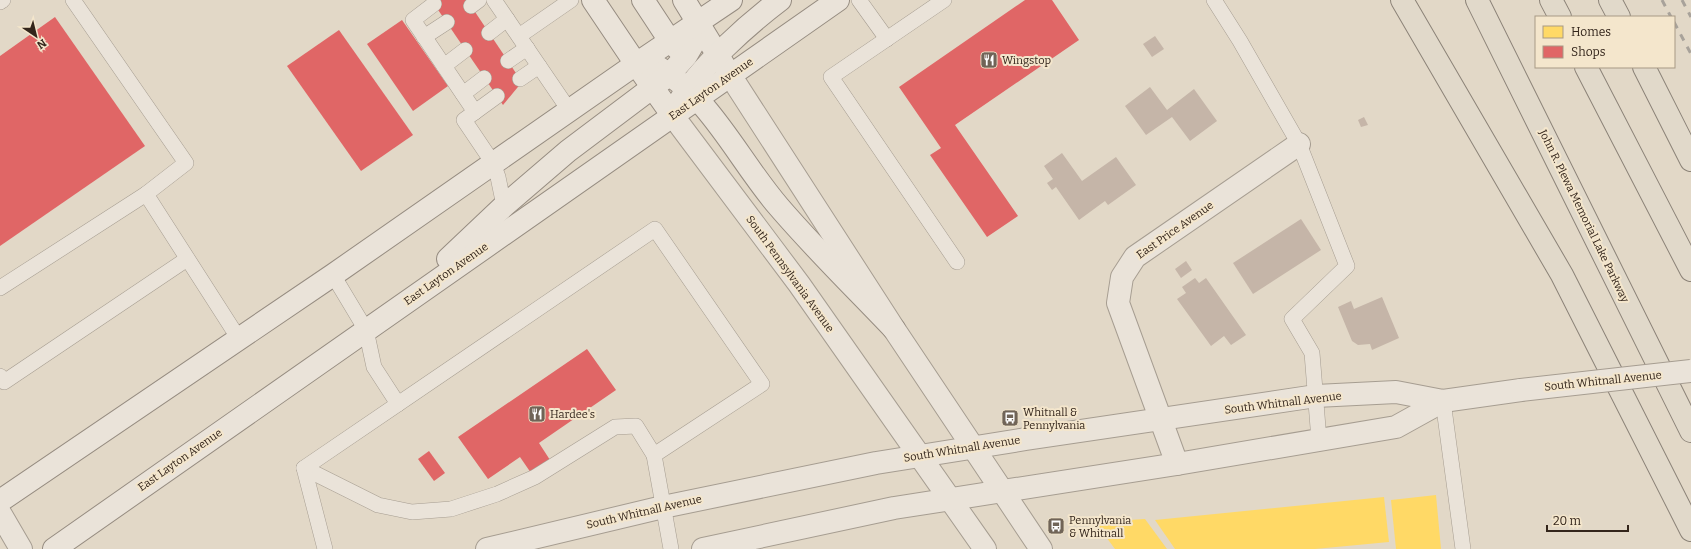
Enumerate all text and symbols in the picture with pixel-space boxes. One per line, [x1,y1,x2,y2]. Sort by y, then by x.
north arrow [16,16,56,56]
legend [1535,16,1675,68]
text: Homes [1571,25,1611,39]
text: N [34,36,49,52]
text: Shops [1571,45,1606,59]
restaurant icon: Wingstop [979,50,999,70]
place label: Wingstop [1002,54,1051,67]
street label: East Layton Avenue [666,55,756,123]
street label: John R. Plewa Memorial Lake Parkway [1536,127,1632,305]
street label: East Price Avenue [1134,199,1216,261]
street label: South Pennsylvania Avenue [743,213,837,335]
street label: East Layton Avenue [401,240,491,308]
street label: South Whitnall Avenue [1544,368,1662,394]
street label: South Whitnall Avenue [1224,389,1342,417]
restaurant icon: Hardee's [527,404,547,424]
place label: Whitnall & Pennylvania [1023,406,1085,432]
place label: Hardee's [550,408,595,421]
bus stop icon: Whitnall & Pennylvania [1000,408,1020,428]
street label: East Layton Avenue [135,426,225,494]
street label: South Whitnall Avenue [903,433,1021,465]
street label: South Whitnall Avenue [585,492,703,532]
scale bar [1547,507,1628,533]
place label: Pennylvania & Whitnall [1069,514,1131,540]
text: 20 m [1553,514,1582,528]
bus stop icon: Pennylvania & Whitnall [1046,516,1066,536]

